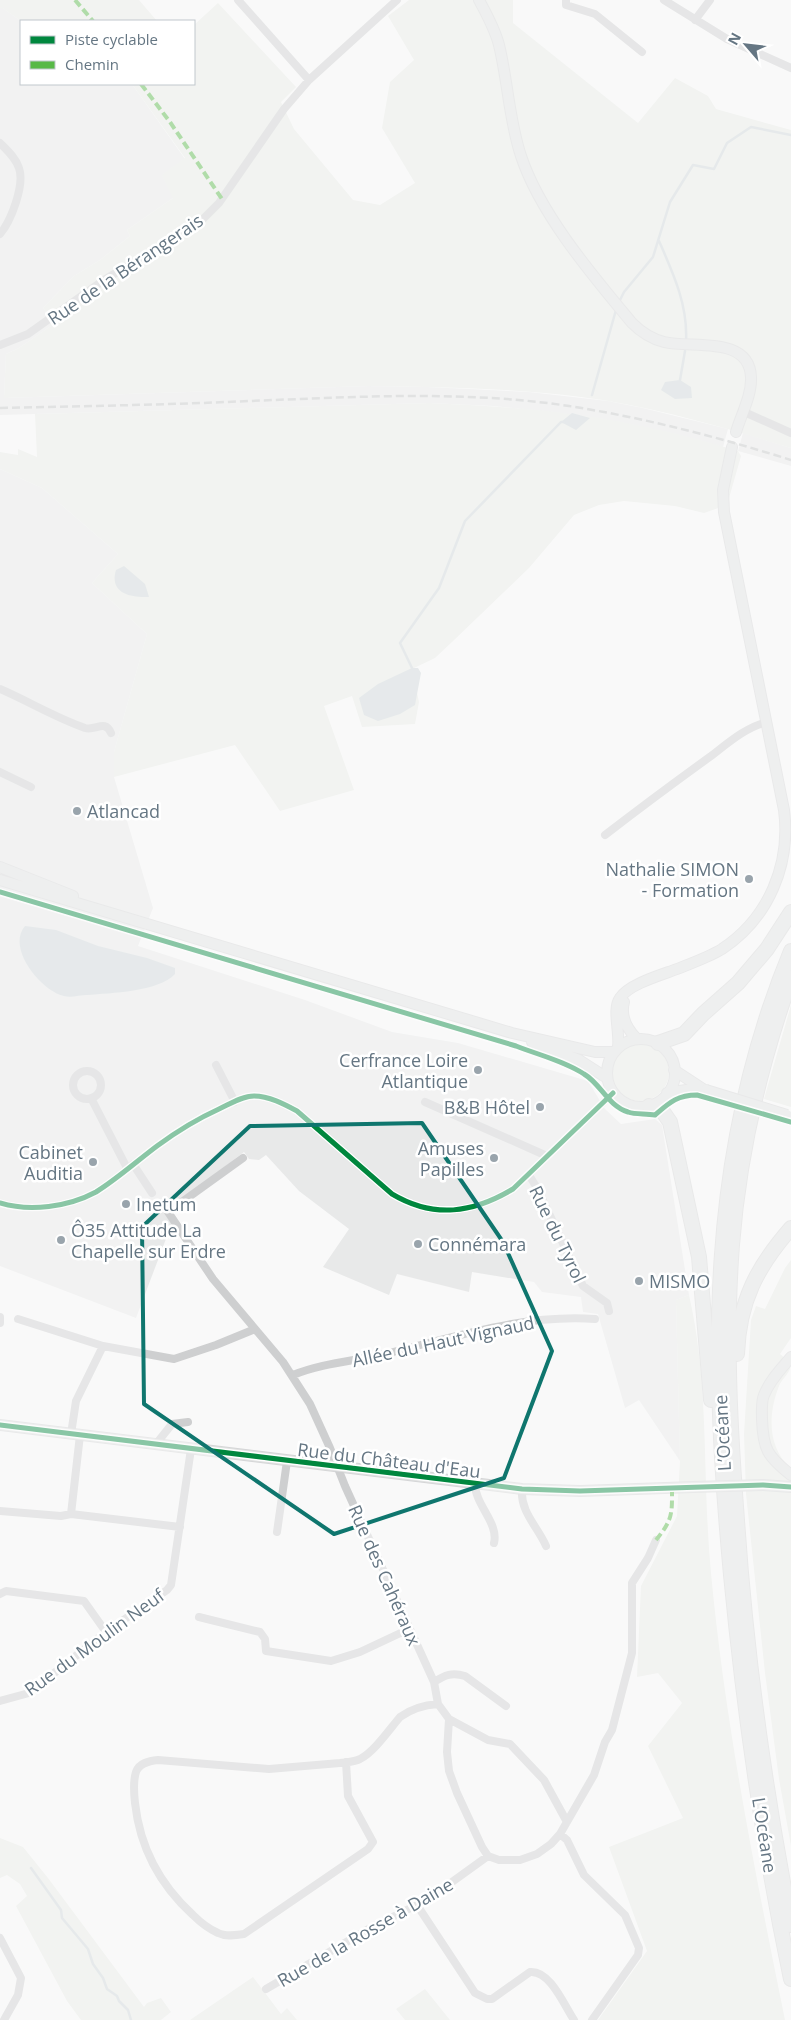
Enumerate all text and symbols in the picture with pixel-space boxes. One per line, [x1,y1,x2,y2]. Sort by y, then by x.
legend [20,20,195,85]
north arrow [721,20,771,70]
text: Piste cyclable [65,29,158,49]
text: N [723,29,745,48]
text: Chemin [65,54,119,74]
street label: Rue de la Bérangerais [43,208,207,330]
place label: Atlancad [87,799,160,823]
marker: Atlancad [71,805,83,817]
place label: Nathalie SIMON - Formation [605,857,739,902]
marker: Nathalie SIMON - Formation [743,873,755,885]
place label: Cerfrance Loire Atlantique [339,1048,468,1093]
marker: Cerfrance Loire Atlantique [472,1064,484,1076]
place label: B&B Hôtel [444,1095,530,1119]
marker: B&B Hôtel [534,1101,546,1113]
place label: Amuses Papilles [418,1136,484,1181]
place label: Cabinet Auditia [19,1140,83,1185]
marker: Amuses Papilles [488,1152,500,1164]
marker: Cabinet Auditia [87,1156,99,1168]
street label: Rue du Tyrol [524,1181,592,1287]
place label: Inetum [136,1192,196,1216]
marker: Inetum [120,1198,132,1210]
place label: Ô35 Attitude La Chapelle sur Erdre [71,1218,226,1263]
place label: Connémara [428,1232,526,1256]
marker: Ô35 Attitude La Chapelle sur Erdre [55,1234,67,1246]
marker: Connémara [412,1238,424,1250]
place label: MISMO [649,1269,710,1293]
marker: MISMO [633,1275,645,1287]
street label: Allée du Haut Vignaud [350,1310,536,1372]
street label: L’Océane [708,1394,736,1472]
street label: Rue du Château d'Eau [296,1437,482,1483]
street label: Rue des Cahéraux [343,1501,427,1650]
street label: Rue du Moulin Neuf [19,1583,169,1701]
street label: L’Océane [747,1795,783,1875]
street label: Rue de la Rosse à Daine [273,1872,457,1992]

